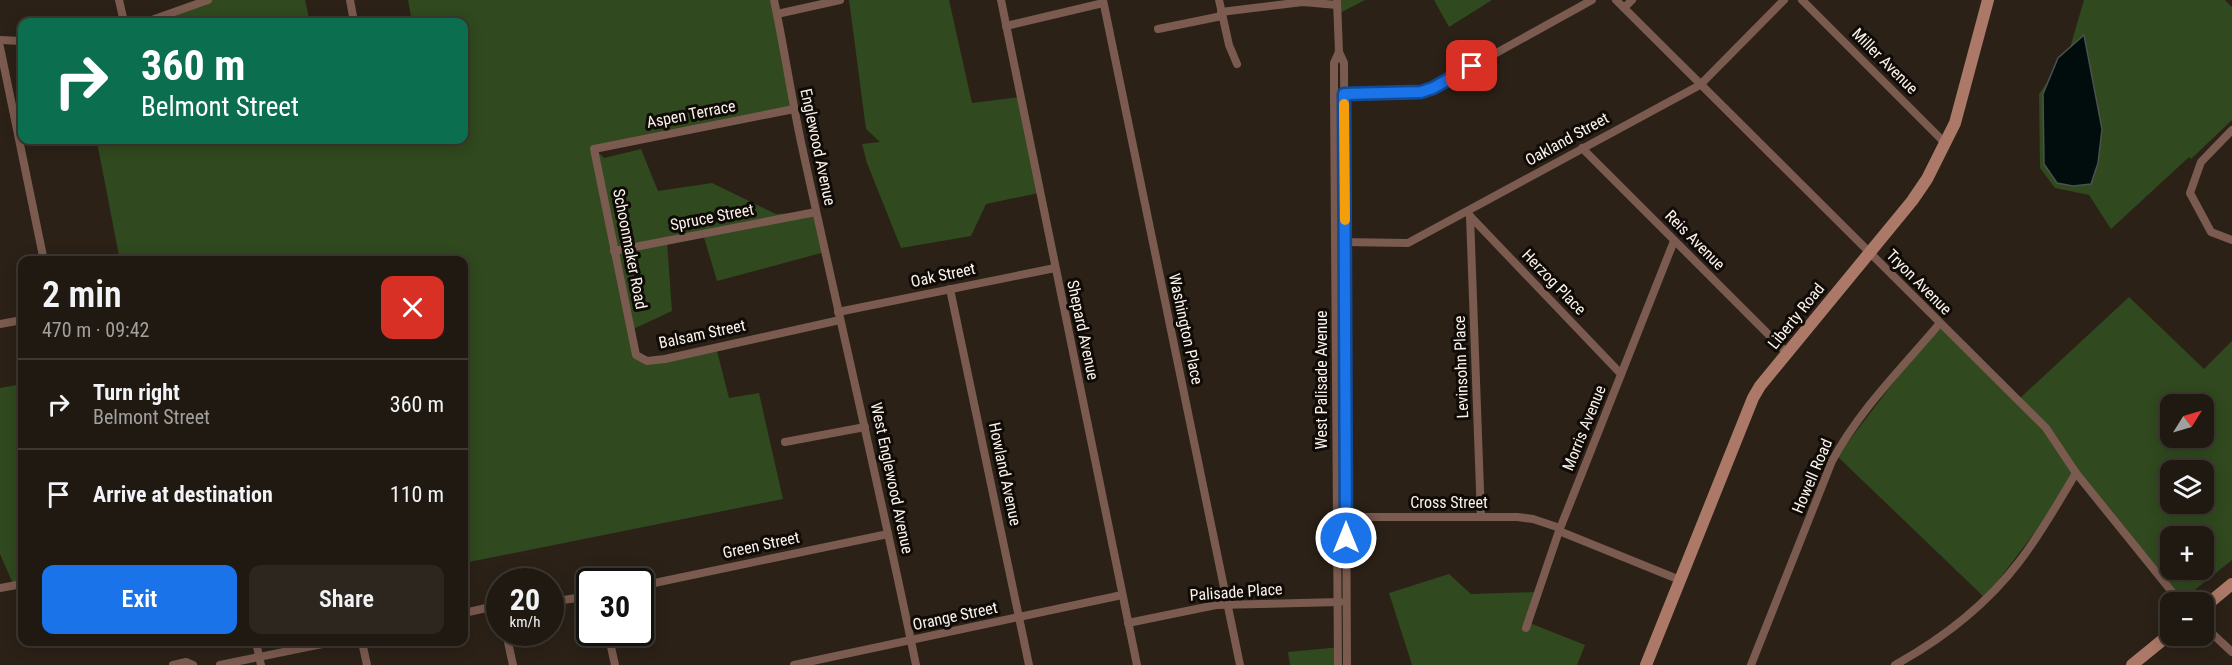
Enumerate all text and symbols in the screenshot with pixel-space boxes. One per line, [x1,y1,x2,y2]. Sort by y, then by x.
street label: Miller Avenue [1848,24,1922,98]
pin [1446,40,1497,91]
text: 360 m [141,41,246,90]
icon: right [42,42,120,120]
icon: arrive [1455,49,1488,82]
street label: Englewood Avenue [796,87,840,207]
text: Belmont Street [141,91,299,123]
street label: Aspen Terrace [645,96,737,132]
street label: Oakland Street [1522,108,1612,170]
street label: Schoonmaker Road [609,187,651,311]
street label: Spruce Street [669,200,756,234]
street label: Reis Avenue [1661,206,1729,274]
street label: Herzog Place [1518,245,1590,319]
street label: Tryon Avenue [1882,245,1956,319]
street label: Oak Street [909,259,977,291]
street label: Washington Place [1165,272,1207,386]
text: 2 min [42,274,122,316]
button: close [381,276,444,339]
street label: Shepard Avenue [1063,278,1103,382]
street label: Liberty Road [1764,279,1828,353]
street label: West Palisade Avenue [1312,310,1331,450]
street label: Balsam Street [657,315,747,352]
street label: Levinsohn Place [1450,315,1472,419]
text: 470 m · 09:42 [42,318,149,342]
text: Turn right [93,380,180,405]
street label: Morris Avenue [1558,382,1610,474]
icon: right [42,388,75,421]
text: 360 m [390,392,444,417]
north arrow [2160,394,2214,448]
map controls [2160,394,2214,646]
street label: West Englewood Avenue [867,401,917,555]
text: Belmont Street [93,405,210,429]
street label: Howland Avenue [985,421,1025,527]
street label: Howell Road [1788,436,1836,516]
button: layers [2160,460,2214,514]
icon: arrive [42,478,75,511]
text: Arrive at destination [93,482,273,507]
text: 110 m [390,482,444,507]
street label: Cross Street [1410,493,1488,512]
position arrow [1314,506,1378,570]
button: + [2160,526,2214,580]
street label: Green Street [721,528,801,562]
button: Exit [42,565,237,634]
button: Share [249,565,444,634]
speed limit sign: 30 [576,568,654,646]
street label: Palisade Place [1189,579,1283,605]
text: 20 [510,582,540,617]
button: − [2160,592,2214,646]
street label: Orange Street [911,598,999,634]
text: km/h [510,613,540,631]

